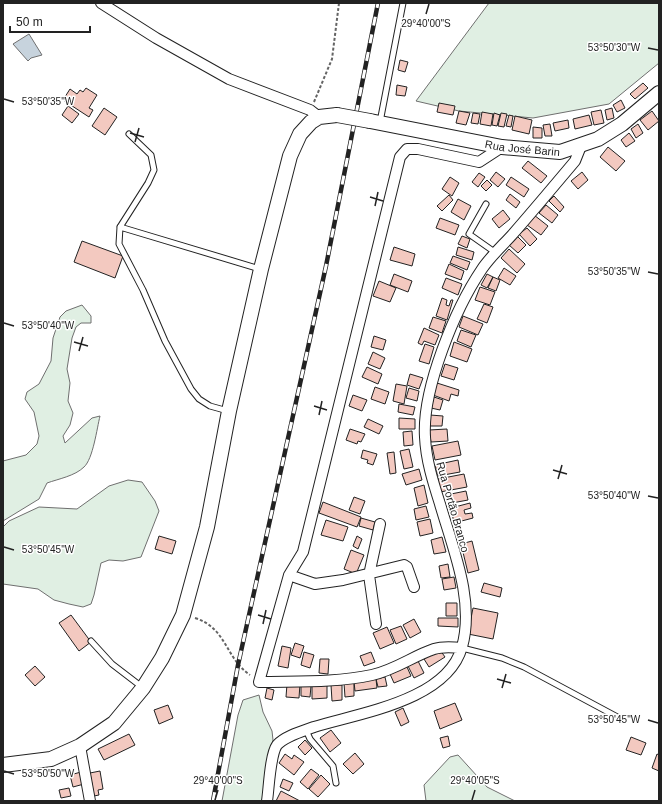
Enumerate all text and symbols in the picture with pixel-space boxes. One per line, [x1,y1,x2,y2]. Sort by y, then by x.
scale bar [10,8,90,34]
text: 50 m [16,15,43,29]
text: 29°40'00"S [401,18,451,29]
text: 53°50'30"W [588,42,641,53]
text: 53°50'35"W [22,96,75,107]
street label: Rua José Barin [484,138,560,158]
text: 53°50'35"W [588,266,641,277]
text: 53°50'40"W [22,320,75,331]
street label: Rua Portão Branco [434,460,472,554]
text: 53°50'40"W [588,490,641,501]
text: 53°50'45"W [22,544,75,555]
text: 53°50'45"W [588,714,641,725]
text: 53°50'50"W [22,768,75,779]
text: 29°40'00"S [193,775,243,786]
text: 29°40'05"S [450,775,500,786]

